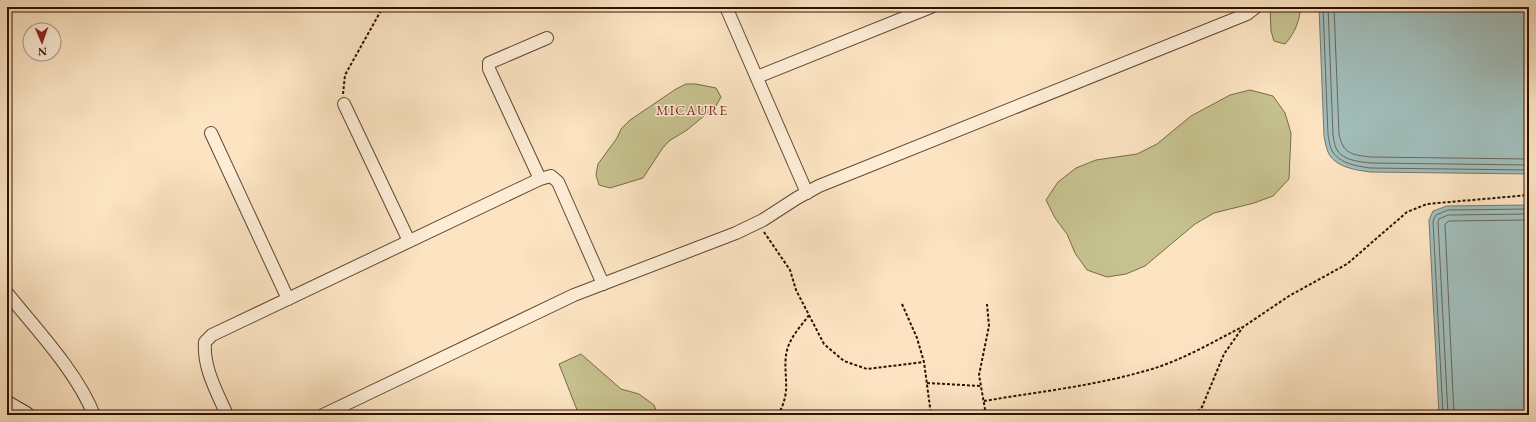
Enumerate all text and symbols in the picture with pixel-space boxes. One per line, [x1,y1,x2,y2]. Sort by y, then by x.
north arrow [22,22,62,62]
text: N [38,45,47,59]
district label: MICAURE [656,101,728,119]

